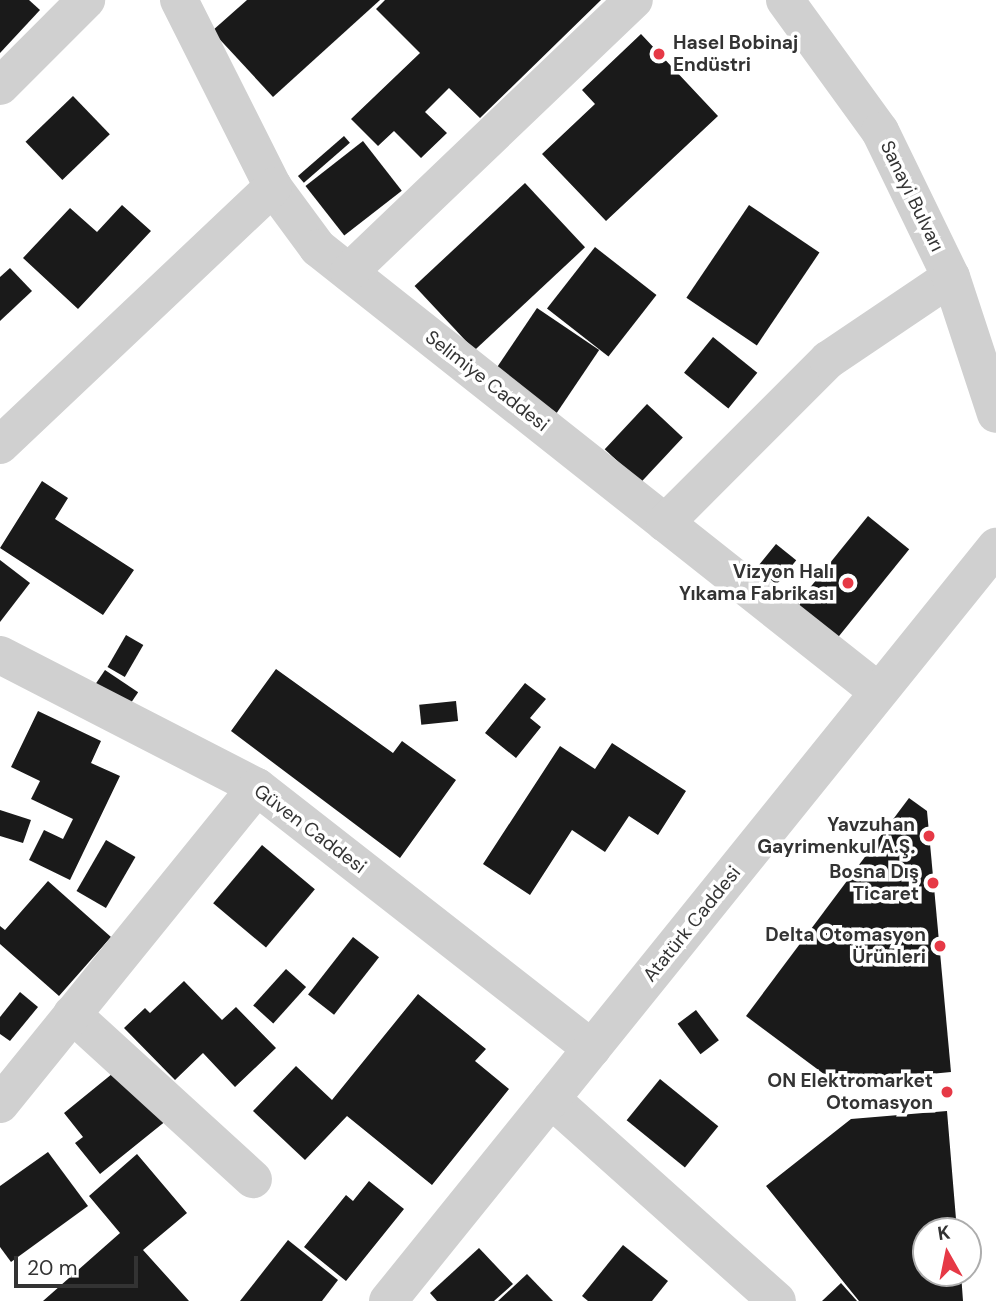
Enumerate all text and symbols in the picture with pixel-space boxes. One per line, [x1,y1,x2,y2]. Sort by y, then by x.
place label: Hasel Bobinaj Endüstri [673,32,798,76]
marker: Hasel Bobinaj Endüstri [651,46,667,62]
street label: Sanayi Bulvarı [875,137,949,255]
street label: Selimiye Caddesi [421,326,553,436]
place label: Vizyon Halı Yıkama Fabrikası [679,561,834,605]
marker: Vizyon Halı Yıkama Fabrikası [840,575,856,591]
street label: Güven Caddesi [250,779,370,879]
place label: Yavzuhan Gayrimenkul A.Ş. [757,814,915,858]
marker: Yavzuhan Gayrimenkul A.Ş. [921,828,937,844]
place label: Bosna Dış Ticaret [829,861,919,905]
street label: Atatürk Caddesi [638,862,746,986]
marker: Bosna Dış Ticaret [925,875,941,891]
place label: Delta Otomasyon Ürünleri [765,924,926,968]
marker: Delta Otomasyon Ürünleri [932,938,948,954]
place label: ON Elektromarket Otomasyon [767,1070,933,1114]
marker: ON Elektromarket Otomasyon [939,1084,955,1100]
north arrow [912,1217,982,1287]
text: K [936,1219,952,1246]
scale bar [18,1242,142,1286]
text: 20 m [27,1254,78,1282]

